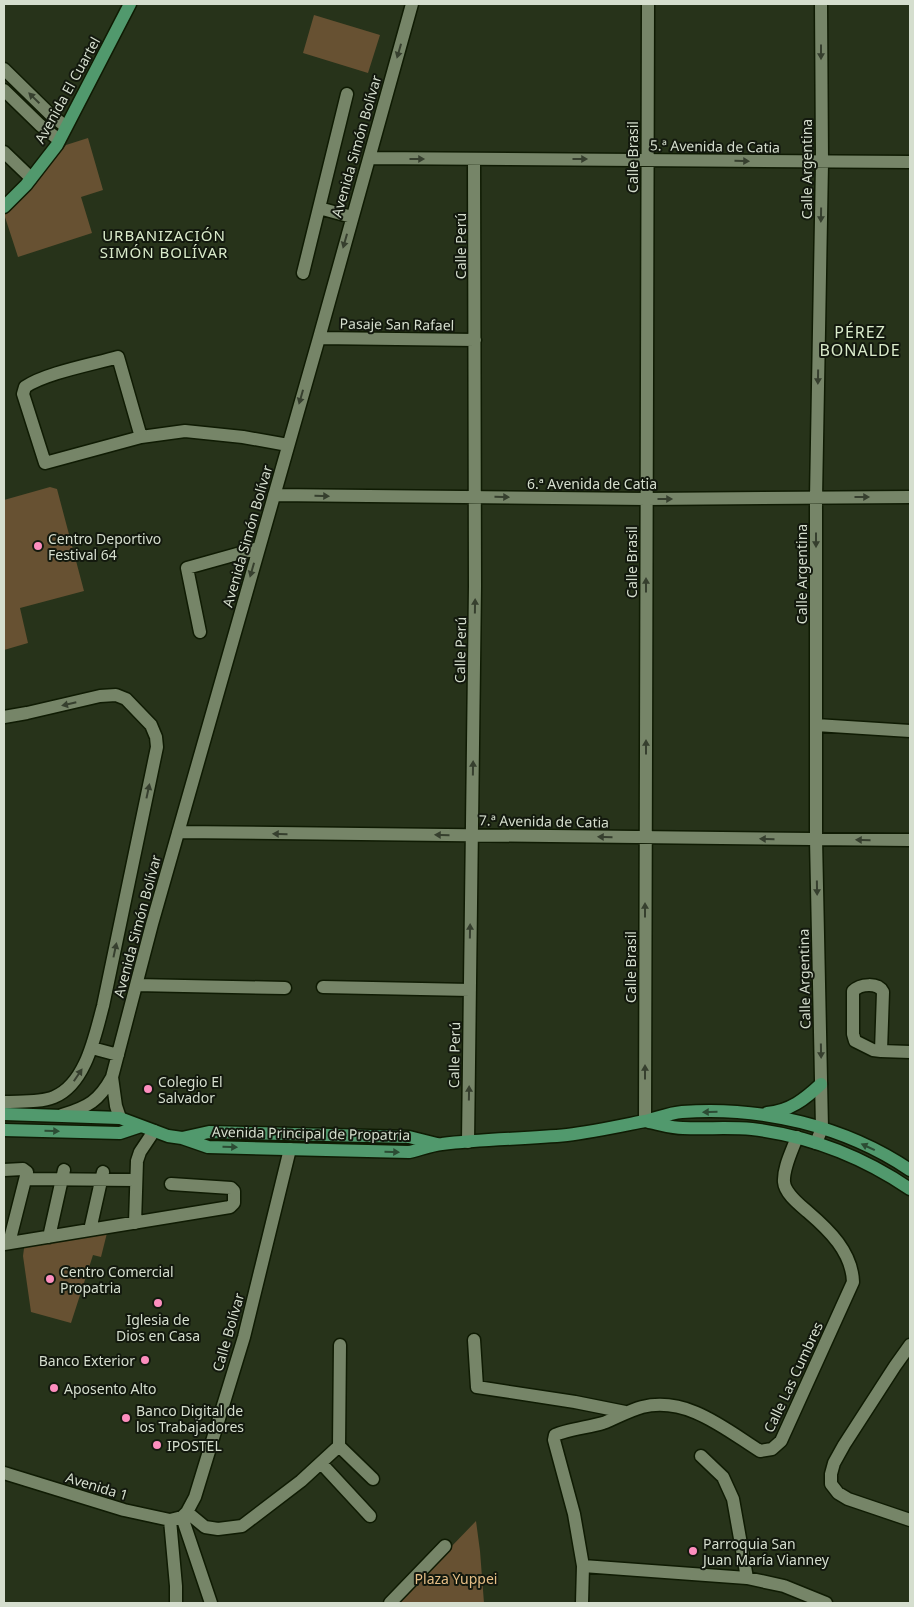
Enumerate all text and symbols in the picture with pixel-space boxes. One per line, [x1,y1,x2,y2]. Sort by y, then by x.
street label: Avenida El Cuartel [30,33,104,147]
one-way arrow [395,43,403,58]
one-way arrow [817,45,825,61]
street label: Avenida Simón Bolívar [327,73,385,219]
one-way arrow [28,92,40,104]
street label: Calle Argentina [797,119,816,219]
street label: Calle Brasil [623,121,642,193]
street label: 5.ª Avenida de Catia [650,135,780,157]
one-way arrow [410,155,426,163]
one-way arrow [572,155,588,163]
one-way arrow [735,157,751,165]
one-way arrow [817,207,825,223]
street label: Calle Perú [451,213,470,279]
district label: URBANIZACIÓN SIMÓN BOLÍVAR [100,225,228,262]
one-way arrow [341,233,349,248]
street label: Pasaje San Rafael [340,314,454,334]
district label: PÉREZ BONALDE [819,321,901,361]
one-way arrow [814,370,822,386]
one-way arrow [297,390,305,405]
street label: Avenida Simón Bolívar [218,463,276,609]
street label: 6.ª Avenida de Catia [527,474,657,493]
one-way arrow [315,492,331,500]
one-way arrow [495,493,511,501]
one-way arrow [855,493,871,501]
one-way arrow [657,495,673,503]
street label: Calle Argentina [792,524,811,624]
street label: Calle Brasil [622,526,641,598]
place label: Centro Deportivo Festival 64 [48,529,161,564]
one-way arrow [812,532,820,548]
marker: Centro Deportivo Festival 64 [32,540,44,552]
one-way arrow [248,563,256,578]
one-way arrow [642,577,650,593]
one-way arrow [471,598,479,614]
street label: Calle Perú [450,617,470,683]
one-way arrow [61,700,77,708]
one-way arrow [642,739,650,755]
one-way arrow [469,760,477,776]
one-way arrow [144,782,152,798]
street label: 7.ª Avenida de Catia [479,810,609,832]
one-way arrow [271,829,287,837]
one-way arrow [434,831,450,839]
one-way arrow [596,833,612,841]
one-way arrow [759,835,775,843]
one-way arrow [855,836,871,844]
street label: Avenida Simón Bolívar [109,852,165,999]
one-way arrow [813,880,821,896]
one-way arrow [641,902,649,918]
one-way arrow [466,923,474,939]
street label: Calle Argentina [794,929,814,1029]
street label: Calle Brasil [621,931,640,1003]
one-way arrow [111,942,119,957]
street label: Calle Perú [444,1022,464,1088]
one-way arrow [817,1043,825,1059]
one-way arrow [641,1064,649,1080]
one-way arrow [73,1068,83,1081]
place label: Colegio El Salvador [158,1072,223,1107]
marker: Colegio El Salvador [142,1083,154,1095]
one-way arrow [465,1085,473,1101]
one-way arrow [702,1108,718,1116]
street label: Avenida Principal de Propatria [212,1122,410,1144]
one-way arrow [45,1127,61,1135]
one-way arrow [860,1143,875,1151]
one-way arrow [222,1144,238,1152]
one-way arrow [384,1148,400,1156]
place label: Centro Comercial Propatria [60,1262,174,1297]
marker: Centro Comercial Propatria [44,1273,56,1285]
street label: Calle Bolívar [208,1290,248,1374]
marker: Iglesia de Dios en Casa [152,1297,164,1309]
place label: Iglesia de Dios en Casa [116,1310,200,1345]
street label: Calle Las Cumbres [759,1318,827,1436]
place label: Banco Exterior [39,1351,135,1370]
marker: Banco Exterior [139,1354,151,1366]
place label: Aposento Alto [64,1379,157,1398]
marker: Aposento Alto [48,1382,60,1394]
place label: Banco Digital de los Trabajadores [136,1401,244,1436]
marker: Banco Digital de los Trabajadores [120,1412,132,1424]
place label: IPOSTEL [167,1436,222,1455]
marker: IPOSTEL [151,1439,163,1451]
street label: Avenida 1 [63,1468,131,1504]
place label: Parroquia San Juan María Vianney [701,1534,830,1569]
marker: Parroquia San Juan María Vianney [687,1545,699,1557]
park label: Plaza Yuppei [415,1569,497,1588]

